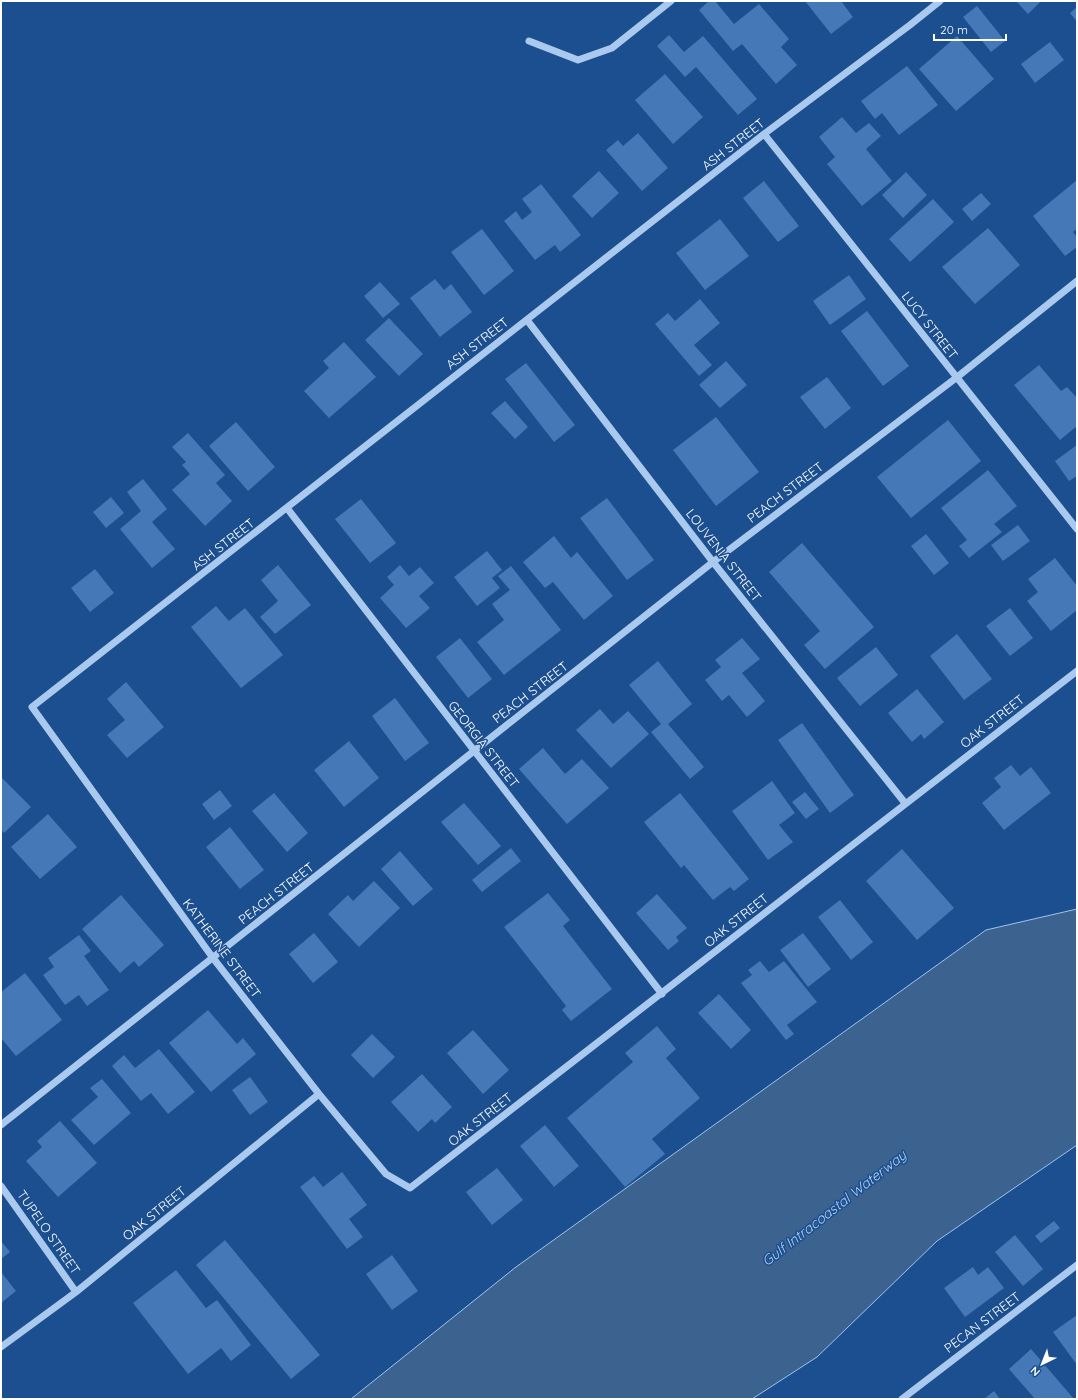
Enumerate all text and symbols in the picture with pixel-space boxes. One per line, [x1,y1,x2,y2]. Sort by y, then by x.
scale bar [934,16,1006,42]
text: 20 m [940,22,968,37]
street label: ASH STREET [698,114,768,173]
street label: LUCY STREET [899,288,962,362]
street label: ASH STREET [442,313,512,372]
street label: PEACH STREET [744,458,826,526]
street label: LOUVENIA STREET [683,505,765,605]
street label: ASH STREET [188,514,258,573]
street label: PEACH STREET [489,657,571,726]
street label: OAK STREET [957,691,1027,751]
street label: GEORGIA STREET [445,697,523,791]
street label: PEACH STREET [235,858,317,927]
street label: OAK STREET [701,890,771,950]
street label: KATHERINE STREET [180,895,265,1001]
street label: OAK STREET [445,1089,515,1149]
water label: Gulf Intracoastal Waterway [758,1145,911,1270]
street label: OAK STREET [119,1182,189,1243]
street label: TUPELO STREET [14,1187,84,1277]
street label: PECAN STREET [941,1288,1023,1356]
north arrow [1022,1344,1062,1384]
text: N [1027,1363,1043,1379]

